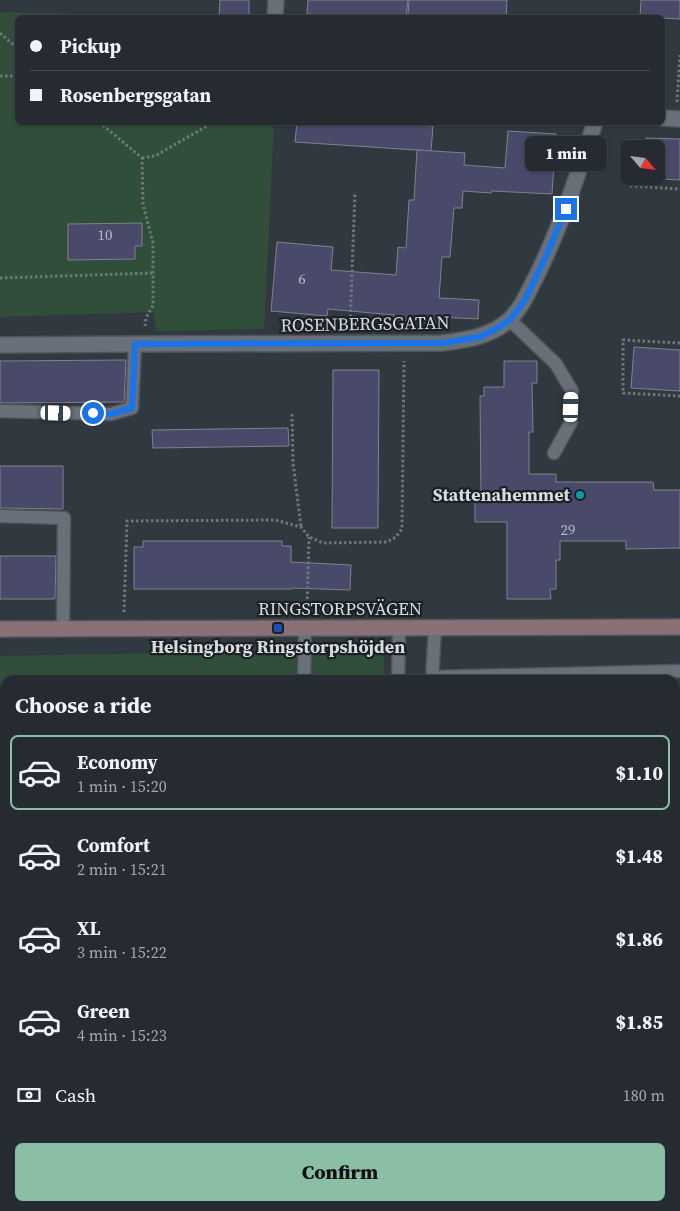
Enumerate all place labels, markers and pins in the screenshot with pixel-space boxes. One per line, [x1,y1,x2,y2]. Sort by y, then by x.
place label: Stattenahemmet [433,482,571,507]
marker: Stattenahemmet [574,489,586,501]
marker: Helsingborg Ringstorpshöjden [272,622,284,634]
place label: Helsingborg Ringstorpshöjden [151,634,405,659]

